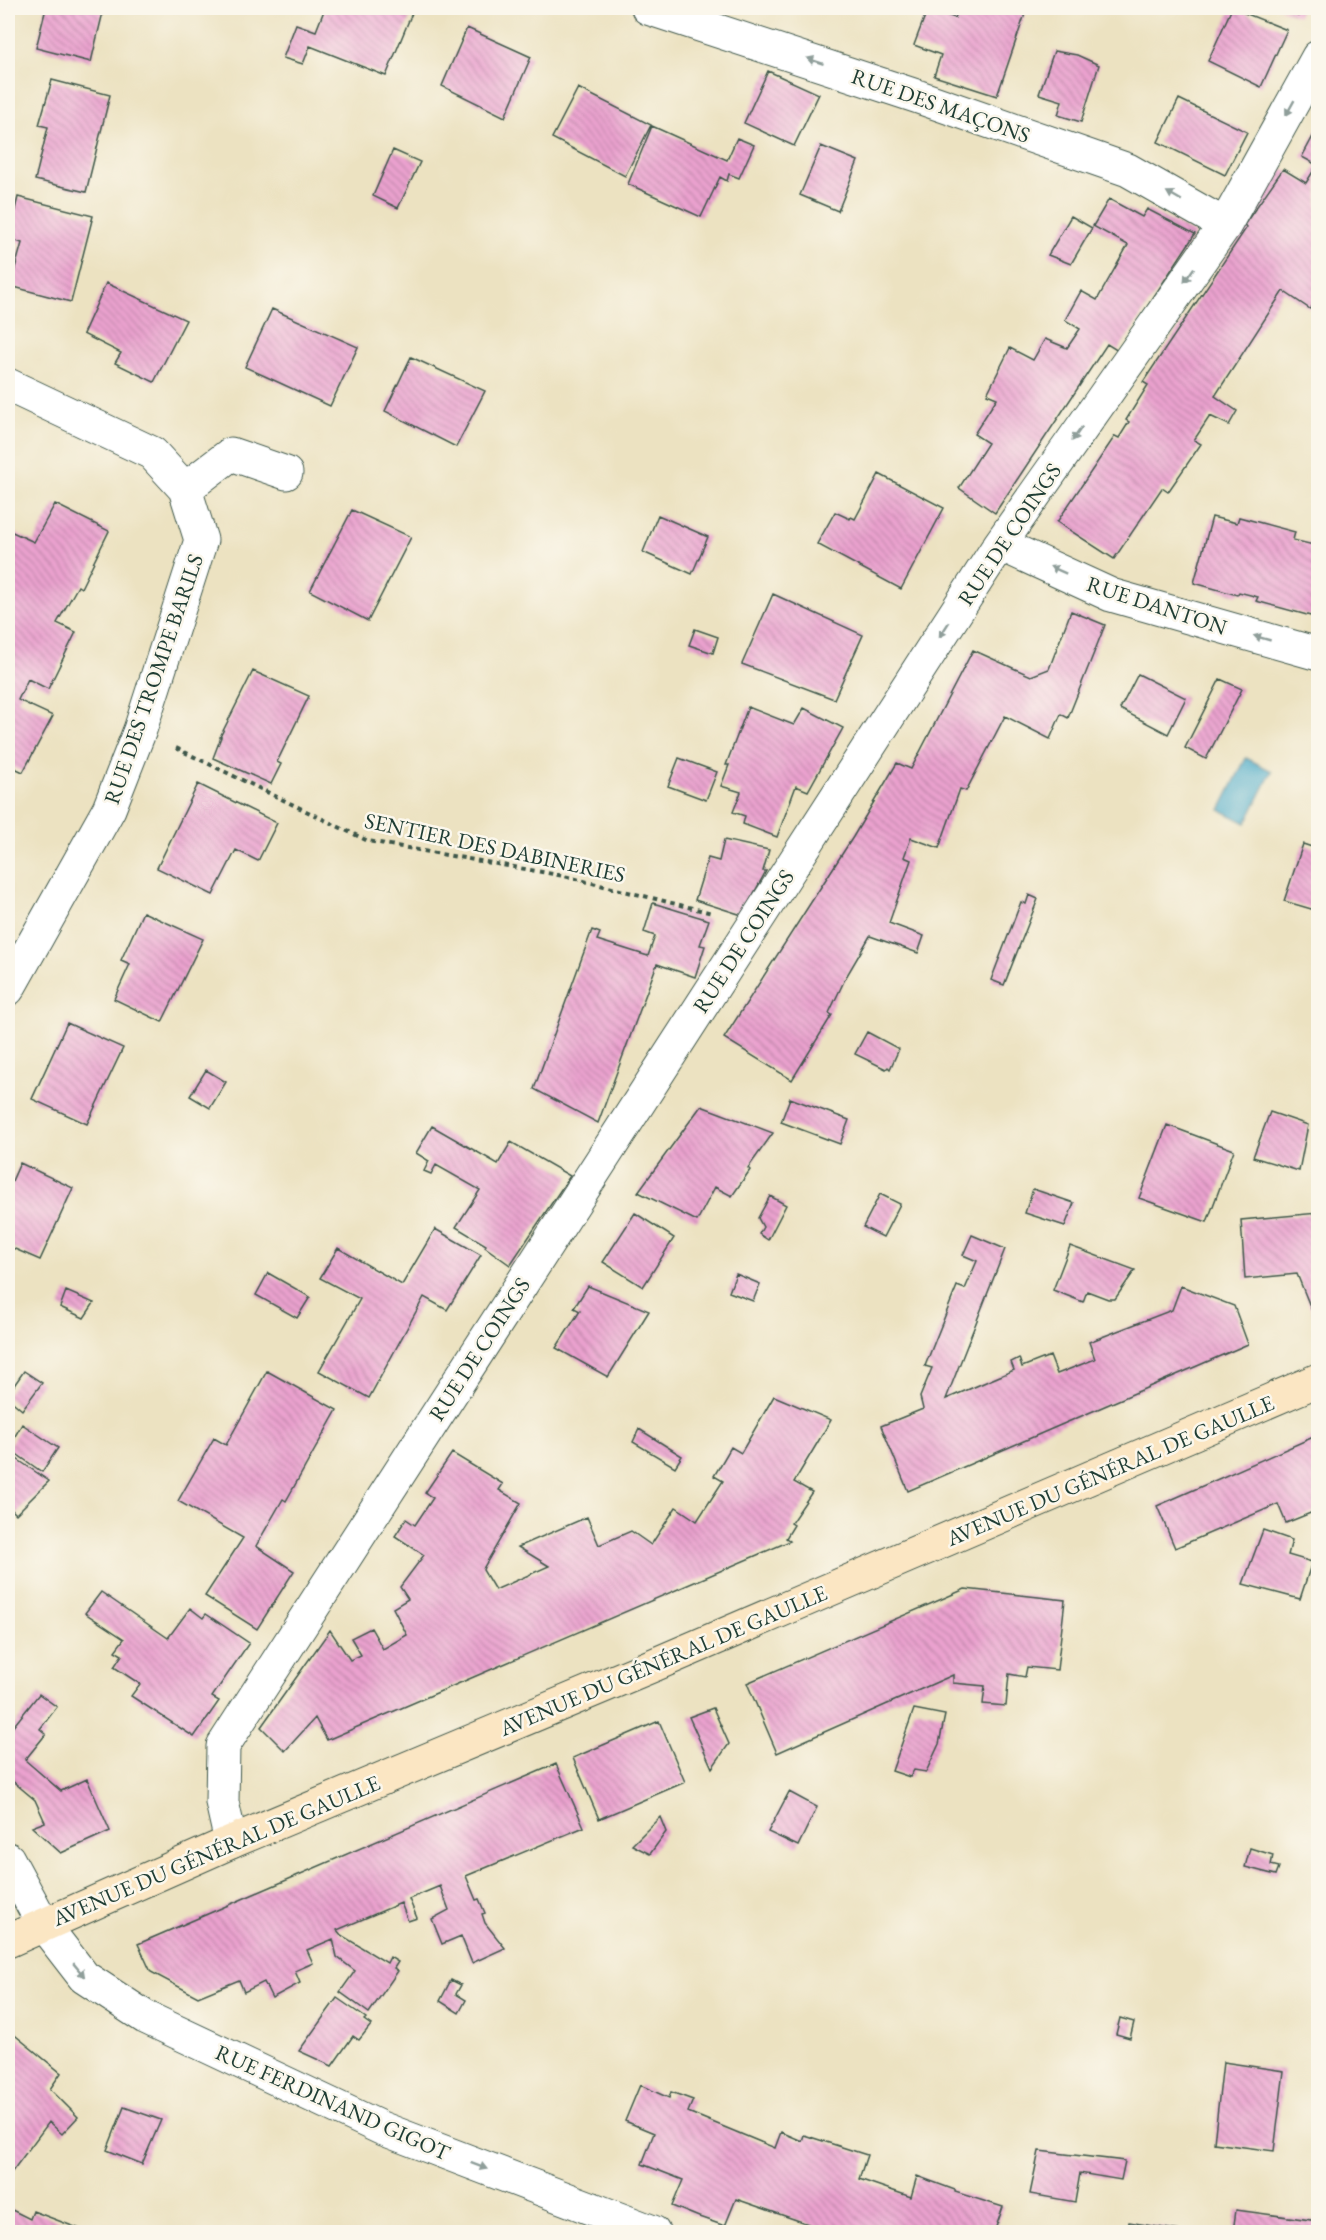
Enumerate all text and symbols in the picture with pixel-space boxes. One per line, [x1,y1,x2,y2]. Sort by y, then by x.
one-way arrow [806,56,824,66]
street label: RUE DES MAÇONS [848,61,1034,150]
one-way arrow [1285,100,1295,117]
one-way arrow [1165,191,1182,201]
one-way arrow [1183,266,1195,282]
one-way arrow [1071,426,1083,442]
street label: RUE DE COINGS [951,457,1068,611]
street label: RUE DES TROMPE BARILS [97,550,210,808]
one-way arrow [1049,566,1066,575]
street label: RUE DANTON [1083,569,1231,642]
one-way arrow [938,622,950,638]
one-way arrow [1253,633,1271,642]
street label: SENTIER DES DABINERIES [362,806,628,889]
street label: RUE DE COINGS [686,864,801,1019]
street label: RUE DE COINGS [422,1272,537,1427]
street label: AVENUE DU GÉNÉRAL DE GAULLE [941,1388,1278,1553]
street label: AVENUE DU GÉNÉRAL DE GAULLE [494,1578,831,1743]
street label: AVENUE DU GÉNÉRAL DE GAULLE [47,1768,384,1933]
one-way arrow [72,1962,85,1977]
street label: RUE FERDINAND GIGOT [211,2038,455,2167]
one-way arrow [470,2161,488,2171]

